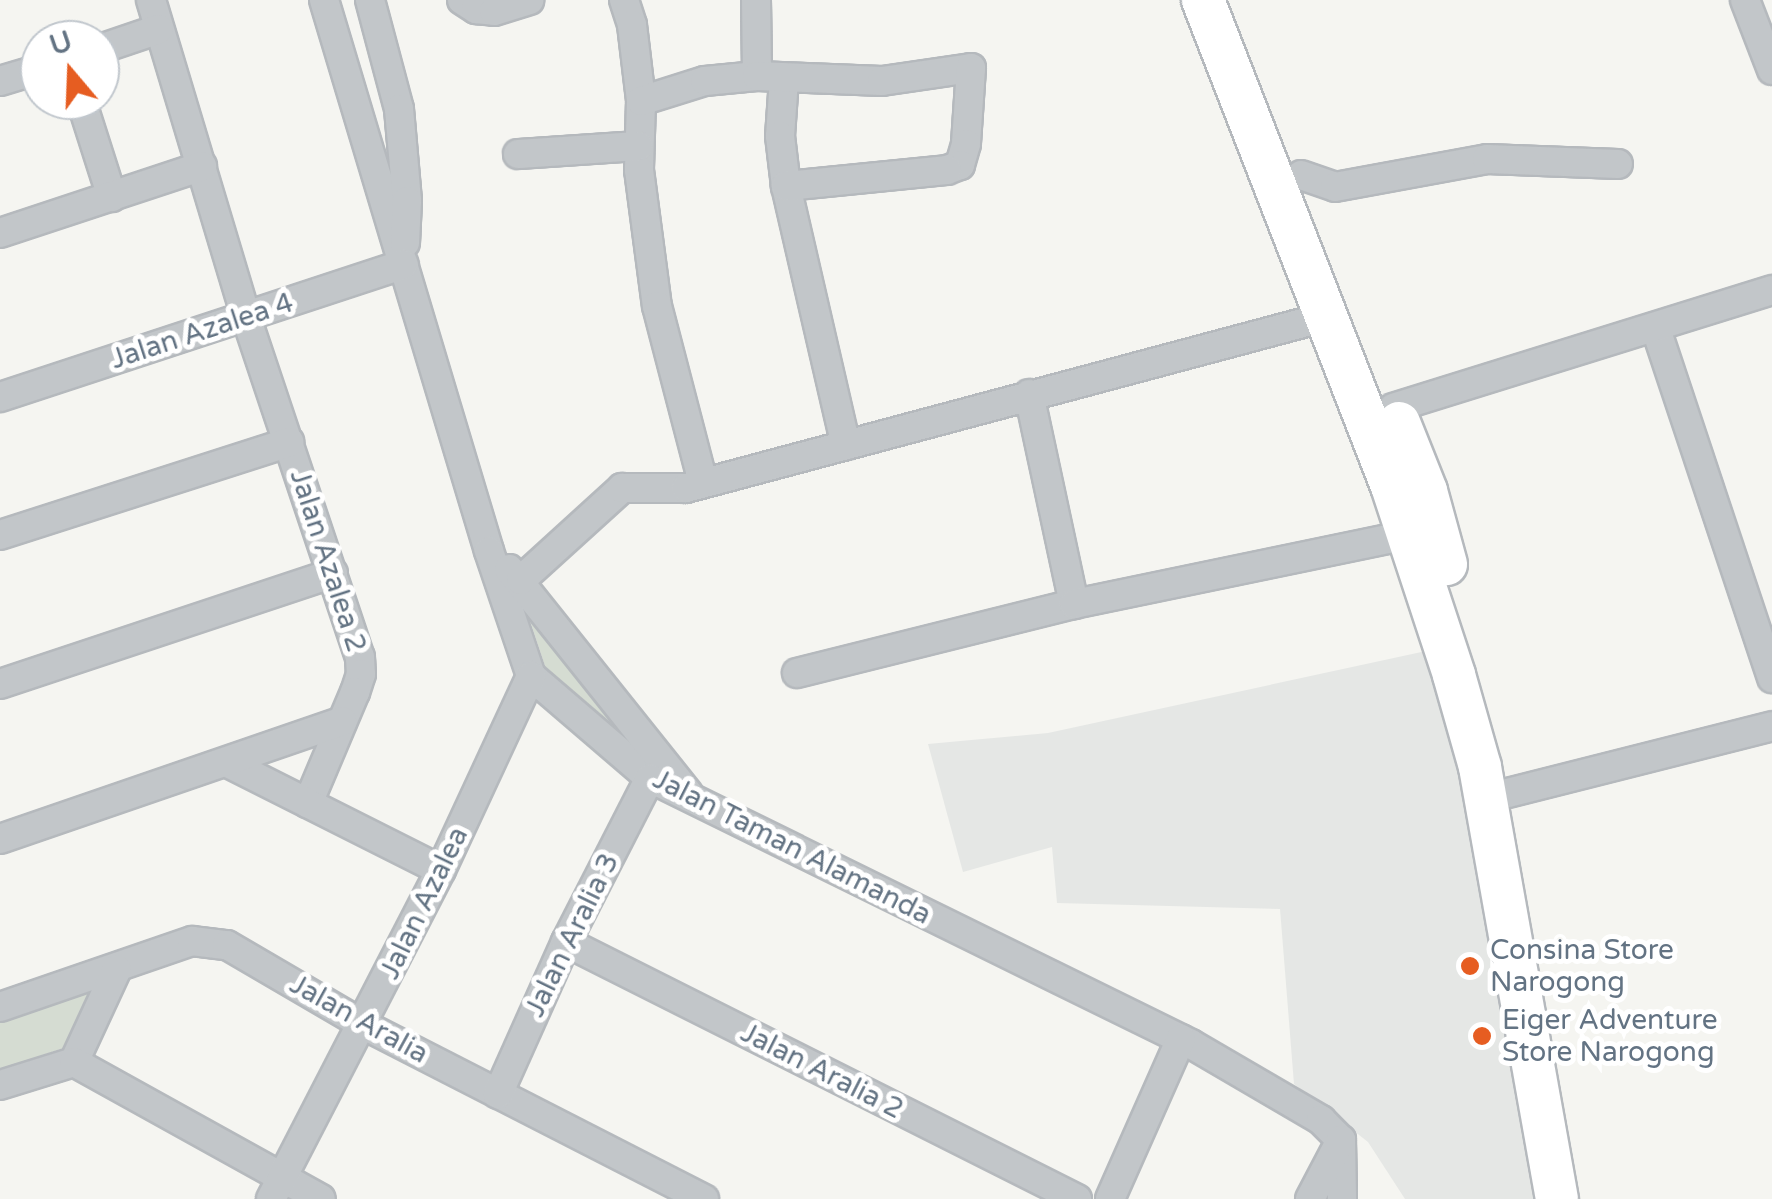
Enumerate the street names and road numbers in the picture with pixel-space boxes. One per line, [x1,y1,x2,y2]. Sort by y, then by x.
street label: Jalan Azalea 4 [107,286,297,376]
street label: Jalan Azalea 2 [283,466,373,656]
street label: Jalan Taman Alamanda [647,762,937,932]
street label: Jalan Azalea [373,822,475,984]
street label: Jalan Aralia 3 [518,848,626,1022]
street label: Jalan Aralia [284,967,434,1071]
street label: Jalan Aralia 2 [735,1016,909,1126]

